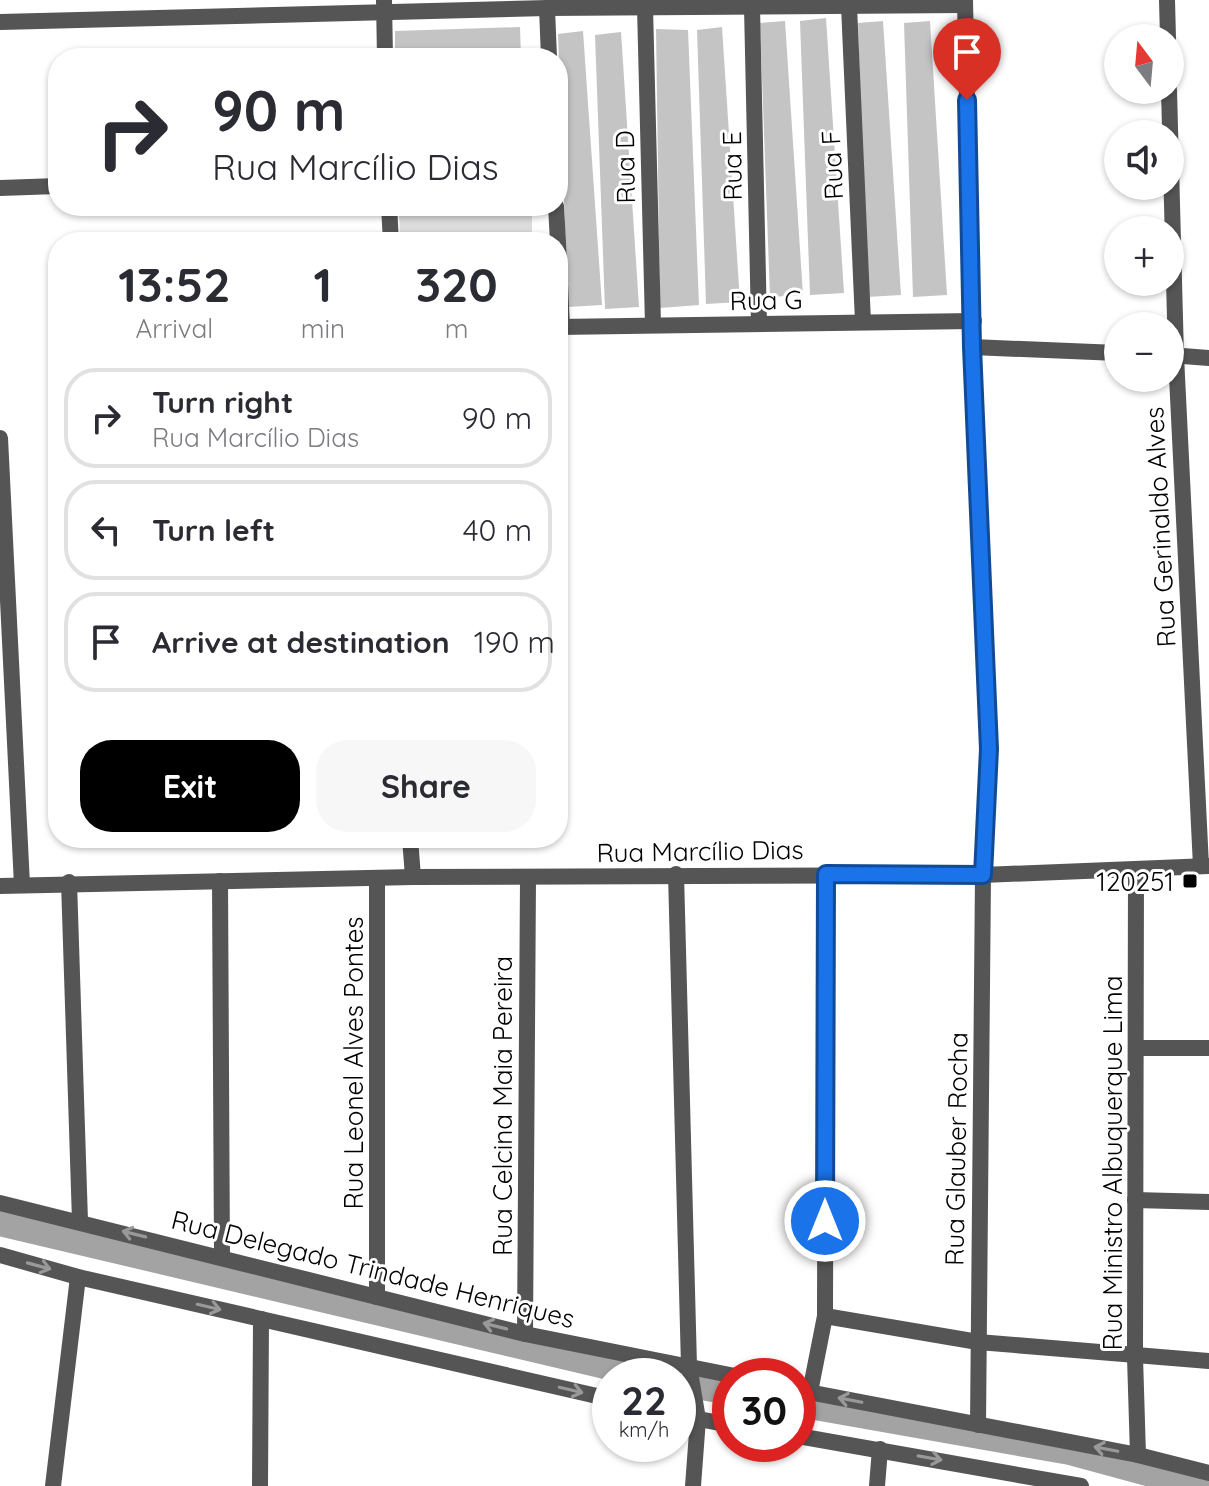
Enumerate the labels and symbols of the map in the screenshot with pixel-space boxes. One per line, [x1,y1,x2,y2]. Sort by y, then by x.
pin [933,18,1001,100]
north arrow [1104,24,1184,104]
street label: Rua F [814,129,850,201]
street label: Rua D [608,130,642,204]
street label: Rua E [715,131,749,201]
street label: Rua G [729,283,803,317]
street label: Rua Gerinaldo Alves [1137,406,1183,648]
street label: Rua Marcílio Dias [596,833,804,869]
place label: 120251 [1096,865,1174,898]
marker: 120251 [1181,872,1199,890]
street label: Rua Leonel Alves Pontes [337,916,370,1210]
street label: Rua Celcina Maia Pereira [486,956,519,1256]
street label: Rua Ministro Albuquerque Lima [1096,976,1129,1350]
street label: Rua Glauber Rocha [937,1032,975,1266]
position arrow [783,1179,867,1263]
street label: Rua Delegado Trindade Henriques [168,1203,578,1335]
one-way arrow [122,1226,147,1241]
one-way arrow [25,1259,51,1274]
one-way arrow [195,1300,221,1315]
one-way arrow [482,1318,508,1333]
speed limit sign: 30 [712,1358,816,1462]
one-way arrow [558,1383,583,1398]
one-way arrow [838,1392,864,1407]
one-way arrow [1094,1441,1119,1456]
one-way arrow [917,1452,942,1467]

